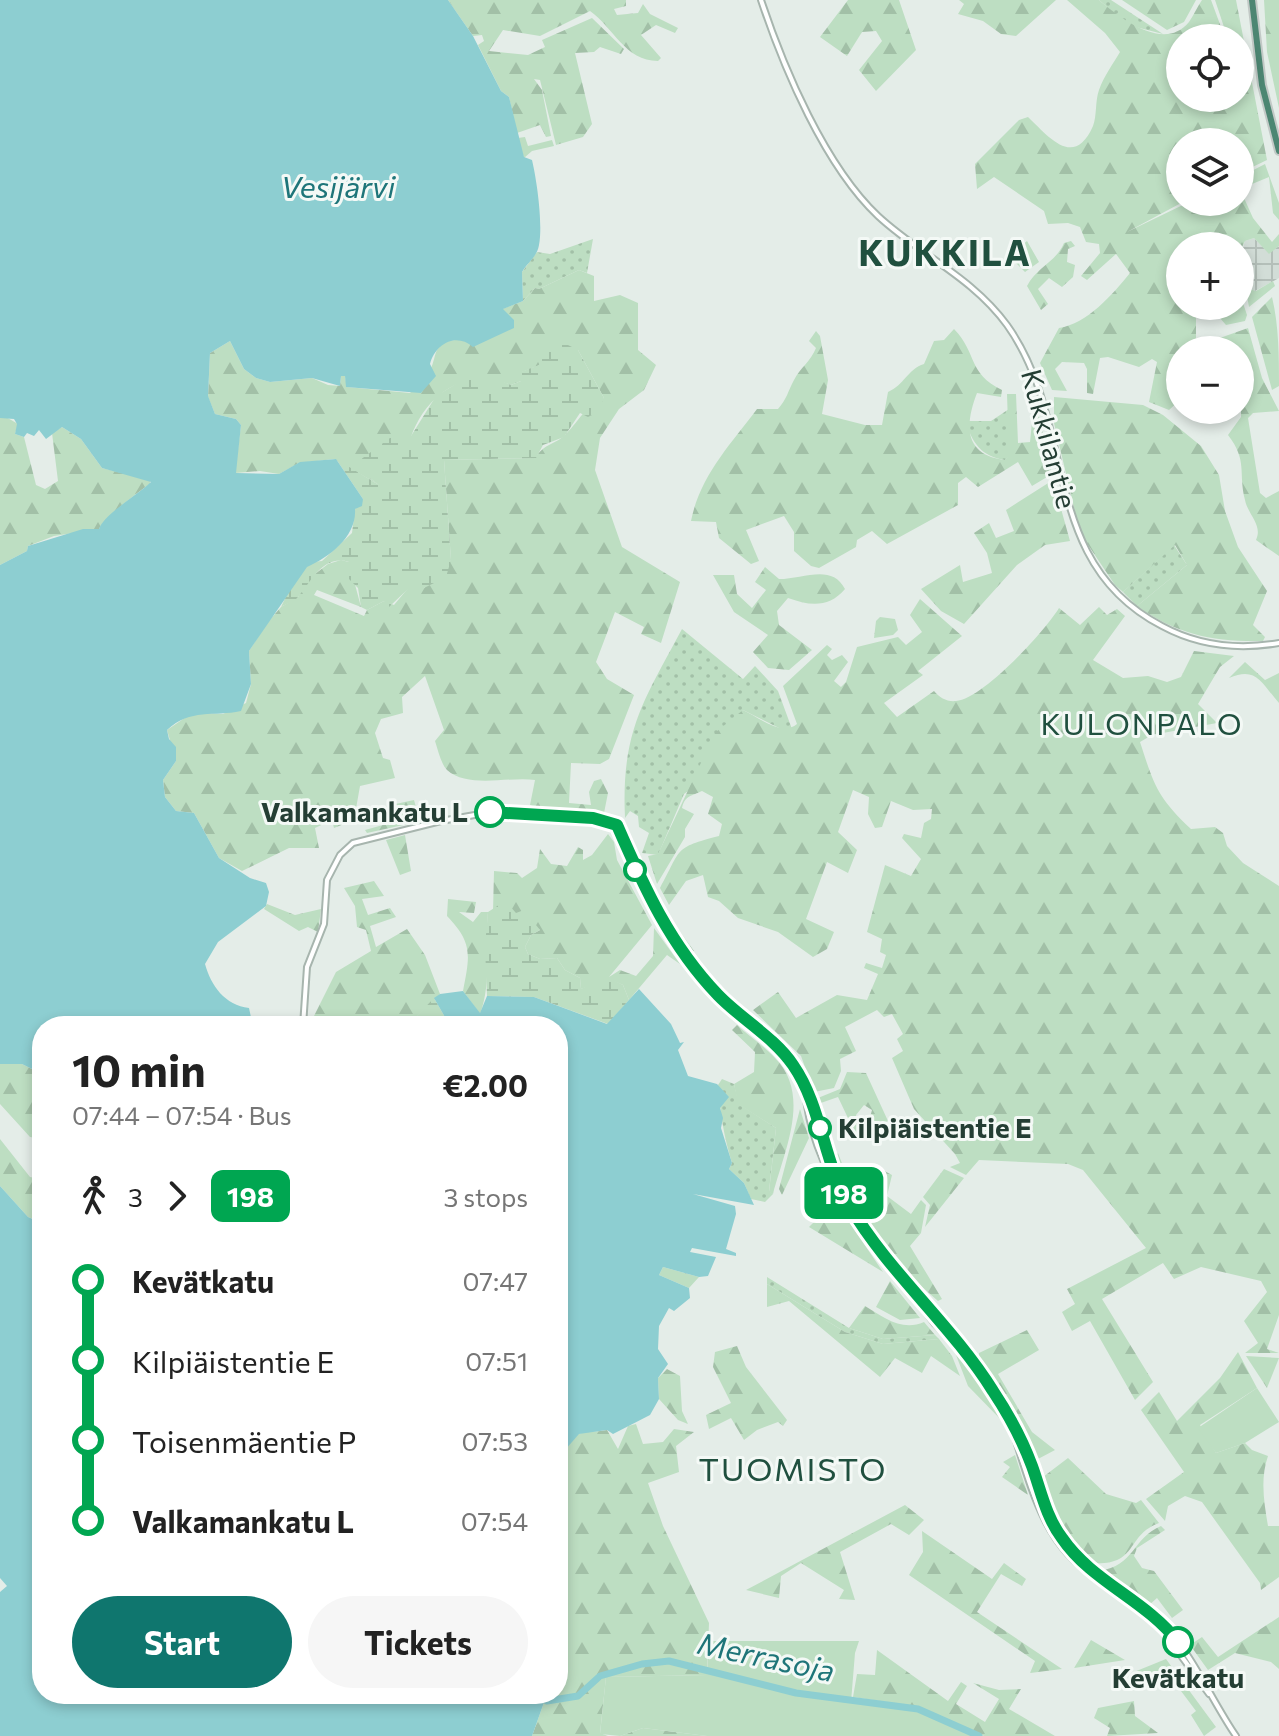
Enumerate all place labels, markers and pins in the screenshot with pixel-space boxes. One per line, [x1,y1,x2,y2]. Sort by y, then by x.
place label: Valkamankatu L [261,794,468,828]
marker: Valkamankatu L [475,797,505,827]
unlabelled marker [624,859,646,881]
place label: Kilpiäistentie E [838,1110,1032,1144]
marker: Kilpiäistentie E [809,1117,831,1139]
marker: Kevätkatu [1163,1627,1193,1657]
place label: Kevätkatu [1112,1660,1244,1694]

